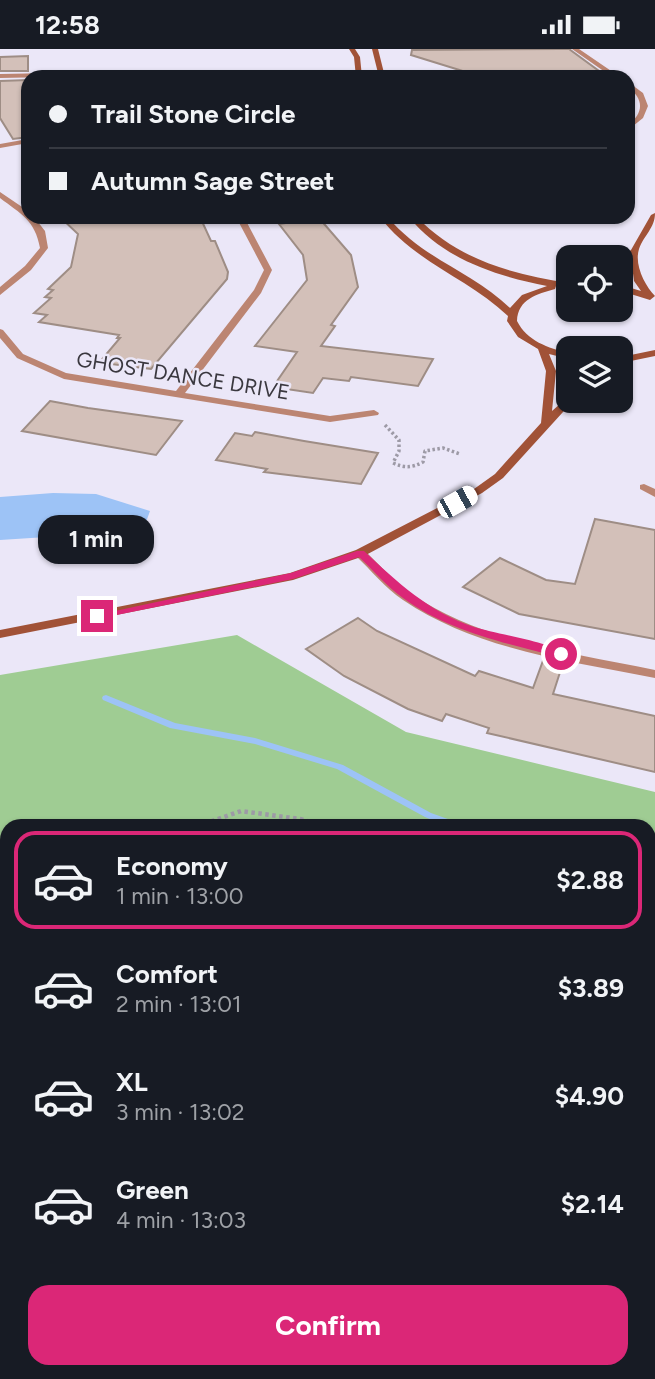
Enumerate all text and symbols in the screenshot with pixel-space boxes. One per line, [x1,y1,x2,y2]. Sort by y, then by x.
text: 12:58 [35,9,100,41]
text: Trail Stone Circle [91,98,295,130]
text: Autumn Sage Street [91,165,334,197]
map controls [556,245,633,413]
button: locate [556,245,633,322]
button: layers [556,336,633,413]
street label: GHOST DANCE DRIVE [75,346,292,405]
car [434,483,481,521]
callout: 1 min [39,515,155,563]
text: 1 min [69,525,123,553]
route end [81,600,113,632]
route start [545,638,577,670]
icon: car [32,849,95,912]
text: Economy [116,850,228,882]
text: $2.88 [556,864,624,896]
text: 1 min · 13:00 [116,882,243,910]
icon: car [32,957,95,1020]
text: Comfort [116,958,218,990]
text: $3.89 [558,972,624,1004]
text: 2 min · 13:01 [116,990,242,1018]
icon: car [32,1065,95,1128]
text: XL [116,1066,148,1098]
text: $4.90 [555,1080,624,1112]
text: 3 min · 13:02 [116,1098,245,1126]
icon: car [32,1173,95,1236]
text: Green [116,1174,189,1206]
text: $2.14 [561,1188,624,1220]
text: 4 min · 13:03 [116,1206,246,1234]
button: Confirm [28,1285,628,1365]

